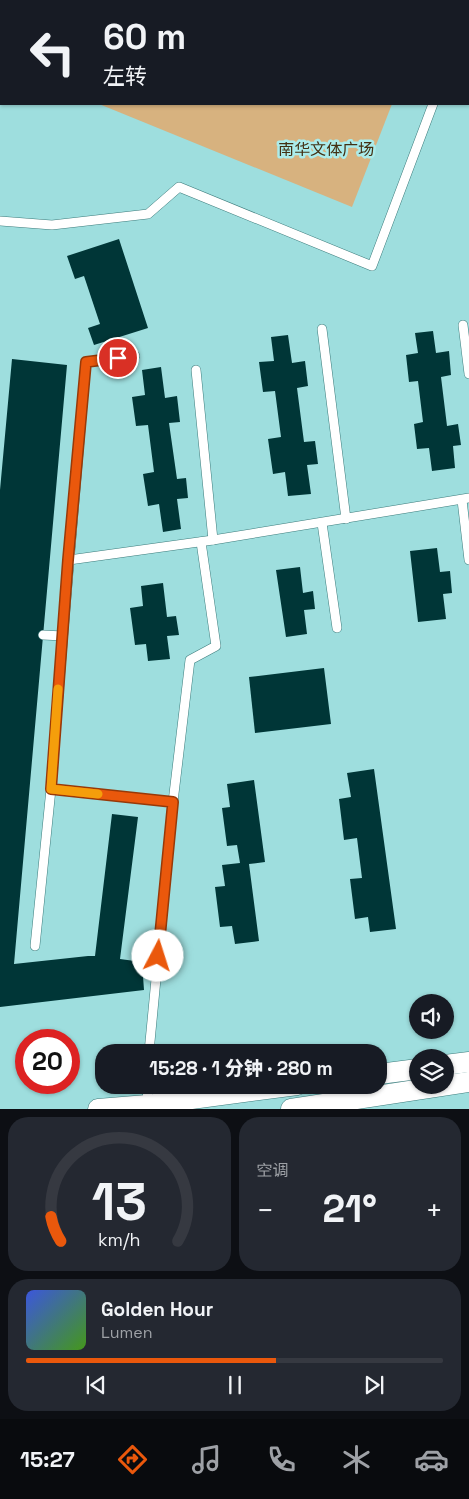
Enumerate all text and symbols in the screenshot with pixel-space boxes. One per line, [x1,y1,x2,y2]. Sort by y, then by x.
text: 60 m [103,15,186,59]
icon: left [20,20,85,85]
text: 左转 [103,62,147,90]
park label: 南华文体广场 [278,139,374,160]
pin [97,337,139,379]
icon: arrive [104,344,132,372]
position arrow [131,929,183,981]
map controls [409,994,454,1094]
button: sound [409,994,454,1039]
speed limit sign: 20 [15,1029,80,1094]
button: layers [409,1049,454,1094]
text: 15:28 · 1 分钟 · 280 m [149,1056,333,1081]
text: 空调 [257,1160,289,1181]
text: 13 [92,1169,147,1235]
text: 21° [322,1185,377,1233]
text: − [257,1192,274,1228]
text: + [426,1192,443,1228]
text: km/h [98,1228,141,1251]
text: Golden Hour [101,1297,213,1322]
text: Lumen [101,1322,153,1343]
icon: previous [82,1371,110,1399]
icon: pause [221,1371,249,1399]
icon: next [360,1371,388,1399]
icon: directions [115,1442,150,1477]
icon: music [189,1442,224,1477]
icon: phone [264,1442,299,1477]
icon: climate [339,1442,374,1477]
icon: car [414,1442,449,1477]
text: 15:27 [20,1445,75,1473]

